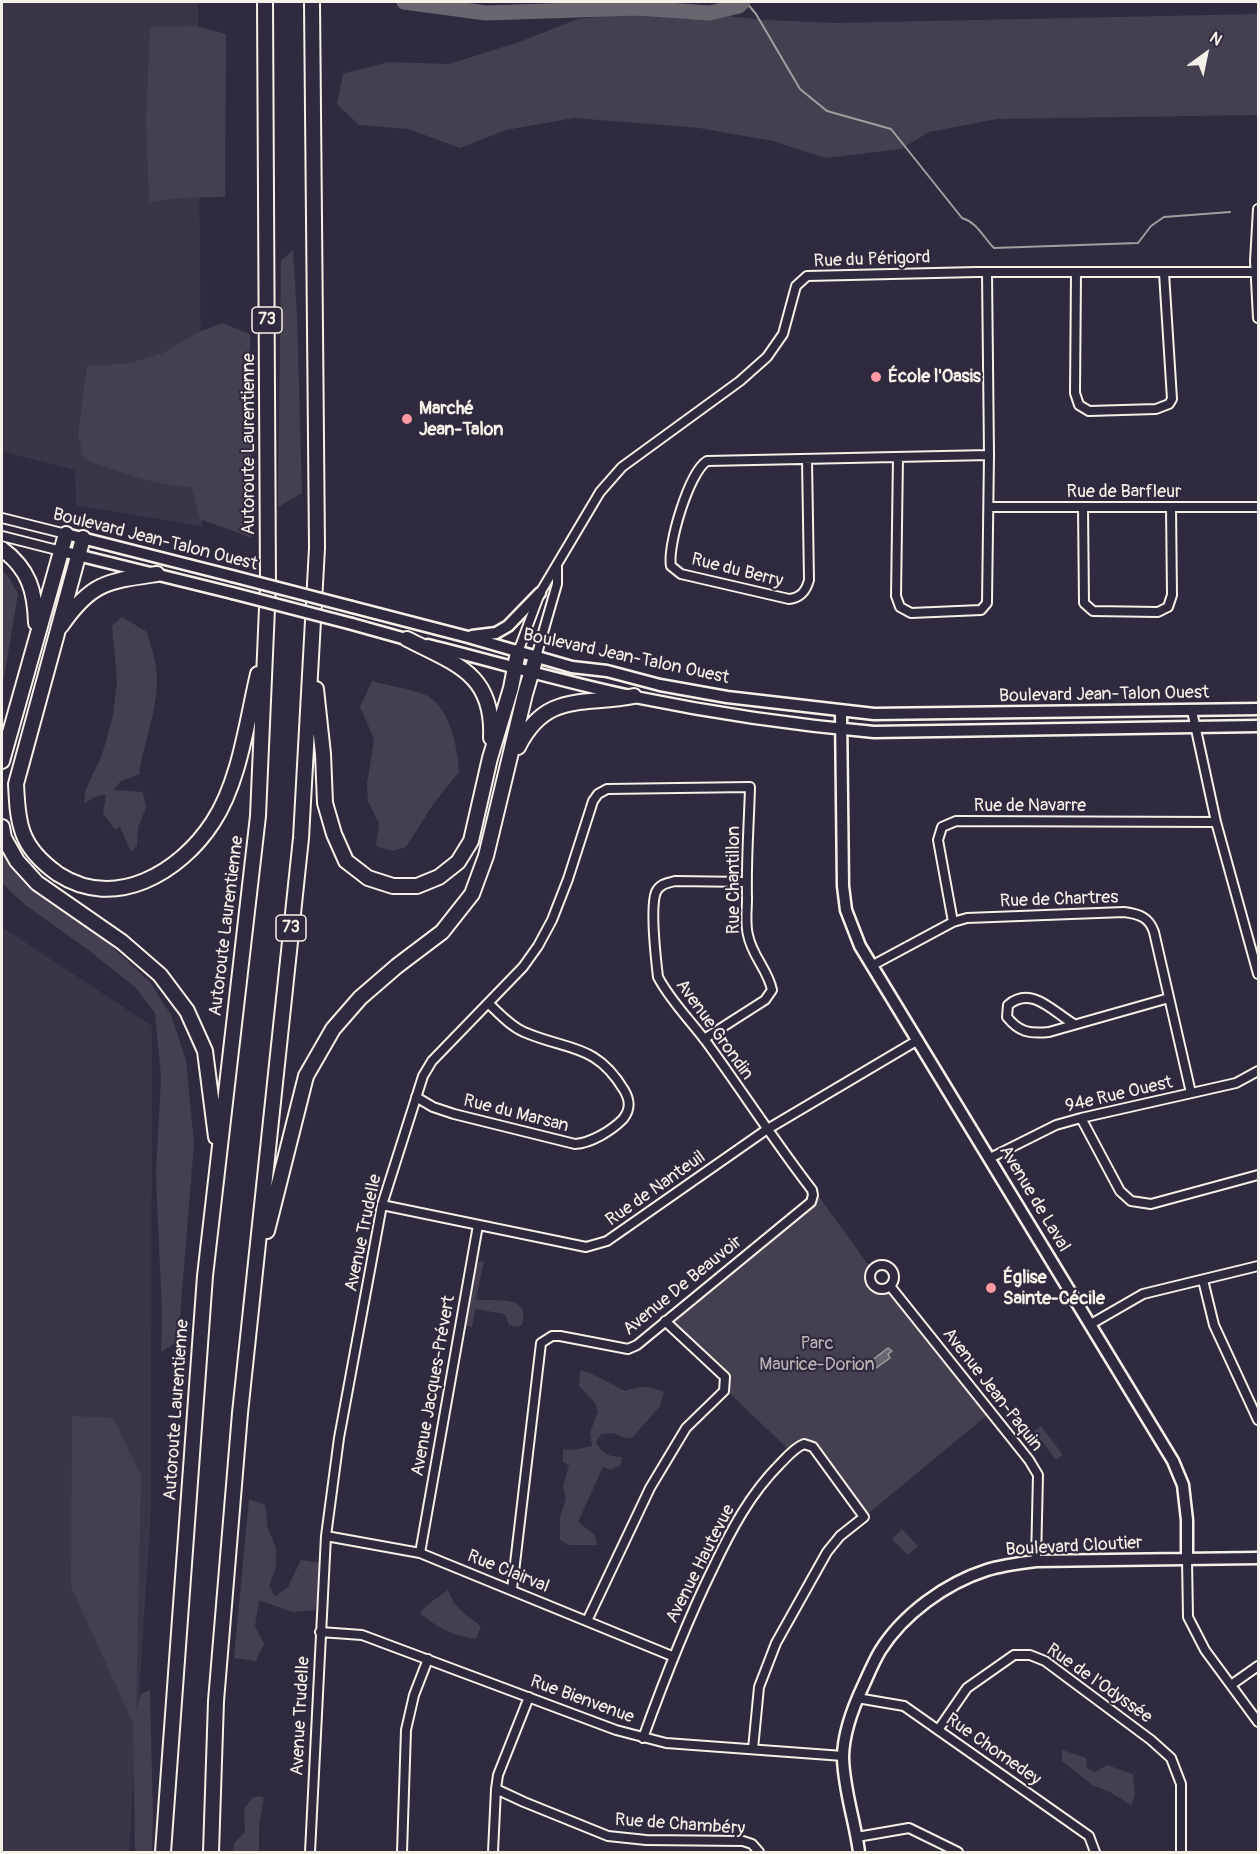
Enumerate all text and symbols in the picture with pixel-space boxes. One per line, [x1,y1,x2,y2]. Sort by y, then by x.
north arrow [1176,24,1236,84]
text: N [1206,28,1226,50]
street label: Rue du Périgord [813,247,931,273]
road number: 73 [252,307,282,333]
street label: Autoroute Laurentienne [238,353,260,535]
place label: École l'Oasis [888,366,981,388]
marker: École l'Oasis [869,370,883,384]
place label: Marché Jean-Talon [419,398,503,440]
marker: Marché Jean-Talon [400,412,414,426]
street label: Rue de Barfleur [1067,481,1181,503]
street label: Boulevard Jean-Talon Ouest [50,504,260,576]
street label: Rue du Berry [689,549,785,593]
street label: Boulevard Jean-Talon Ouest [521,625,731,689]
street label: Boulevard Jean-Talon Ouest [999,682,1209,708]
street label: Rue de Navarre [974,795,1086,817]
street label: Rue Chantillon [723,826,745,934]
street label: Autoroute Laurentienne [205,834,249,1018]
street label: Rue de Chartres [999,887,1119,913]
road number: 73 [276,915,306,941]
street label: Avenue Grondin [670,976,758,1084]
street label: 94e Rue Ouest [1063,1072,1175,1118]
street label: Rue du Marsan [461,1090,571,1138]
street label: Avenue de Laval [994,1142,1074,1256]
street label: Rue de Nanteuil [602,1147,710,1231]
street label: Avenue Trudelle [341,1172,387,1294]
street label: Avenue De Beauvoir [619,1231,747,1341]
place label: Église Sainte-Cécile [1003,1267,1105,1310]
marker: Église Sainte-Cécile [984,1281,998,1295]
street label: Avenue Jacques-Prévert [407,1294,461,1478]
street label: Autoroute Laurentienne [160,1319,194,1501]
street label: Avenue Jean-Paquin [937,1324,1047,1456]
park label: Parc Maurice-Dorion [759,1333,875,1376]
street label: Avenue Hautevue [662,1501,740,1627]
street label: Boulevard Cloutier [1005,1533,1143,1561]
street label: Rue Clairval [464,1546,552,1598]
street label: Rue de l'Odyssée [1042,1639,1156,1729]
street label: Avenue Trudelle [287,1656,315,1776]
street label: Rue Bienvenue [527,1671,637,1729]
street label: Rue Chomedey [941,1709,1045,1791]
street label: Rue de Chambéry [614,1810,746,1840]

